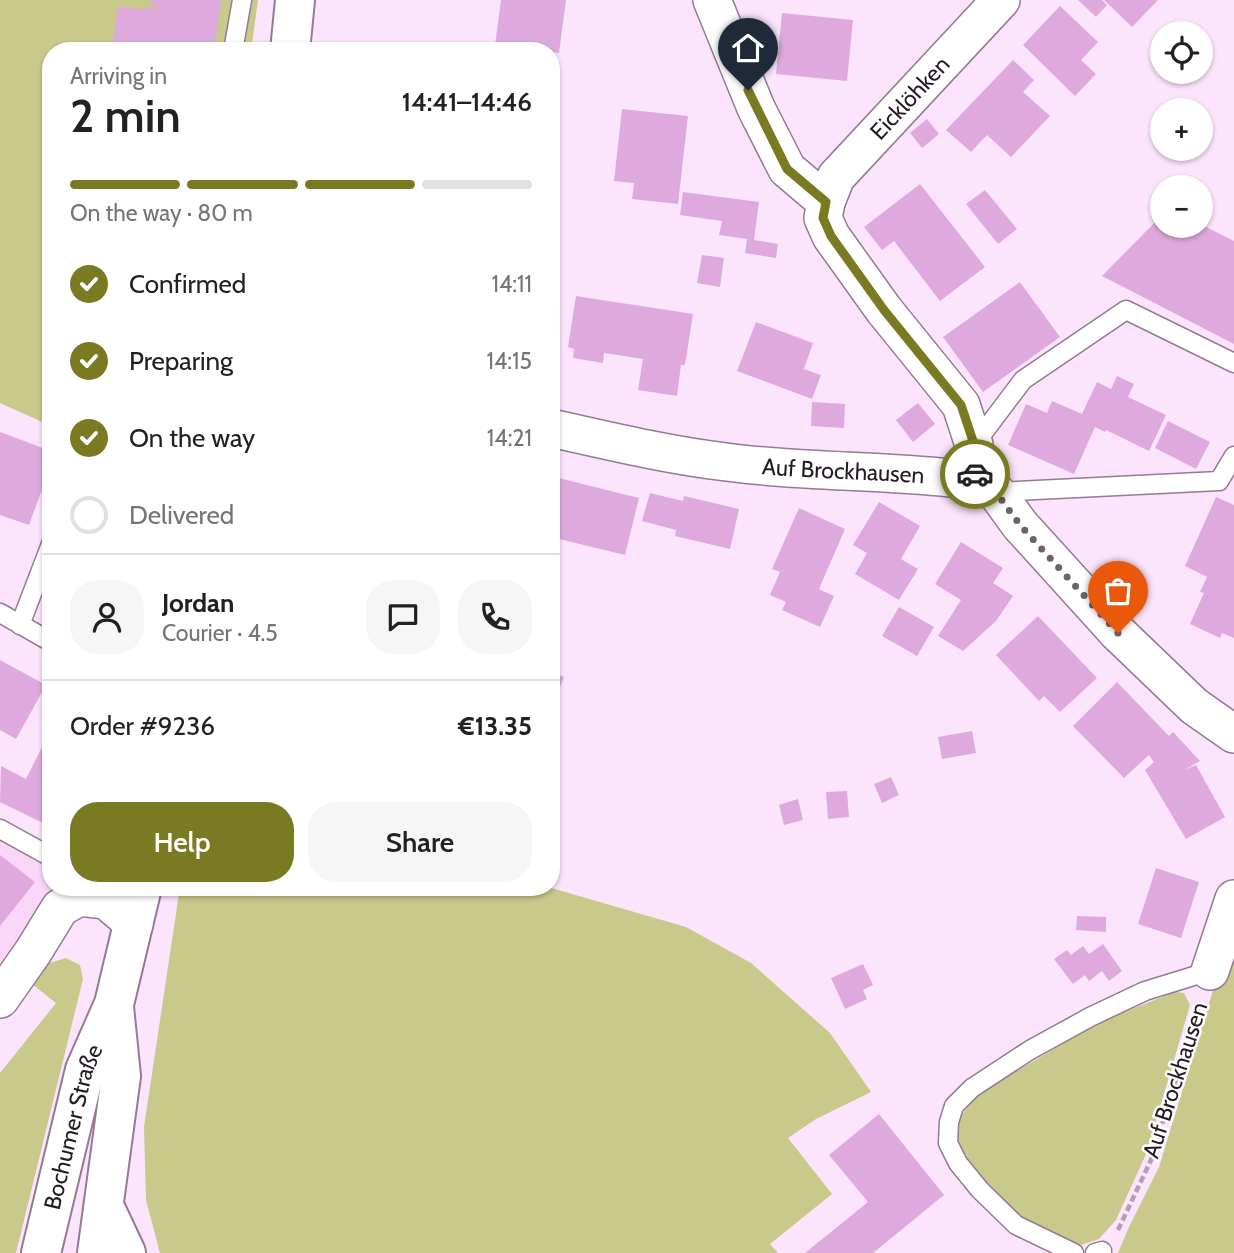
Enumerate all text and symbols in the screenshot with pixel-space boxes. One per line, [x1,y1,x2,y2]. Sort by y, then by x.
pin [718,18,778,90]
map controls [1150,21,1213,238]
button: locate [1150,21,1213,84]
icon: home [729,29,767,67]
street label: Eicklöhken [864,50,955,145]
text: Arriving in [70,62,167,90]
text: 14:41–14:46 [402,86,532,118]
text: 2 min [70,88,181,144]
button: + [1150,98,1213,161]
button: − [1150,175,1213,238]
text: On the way · 80 m [70,199,253,227]
icon: check [70,265,108,303]
text: Confirmed [129,268,246,300]
text: 14:11 [491,270,532,298]
icon: check [70,342,108,380]
text: Preparing [129,345,233,377]
text: 14:15 [486,347,532,375]
icon: check [70,419,108,457]
text: On the way [129,422,255,454]
text: 14:21 [487,424,532,452]
courier [940,439,1010,509]
street label: Auf Brockhausen [761,452,925,489]
icon: car [956,455,994,493]
text: Delivered [129,499,234,531]
pin [1088,561,1148,633]
icon: bag [1099,572,1137,610]
button: person [70,580,144,654]
button: chat [366,580,440,654]
button: phone [458,580,532,654]
text: Jordan [162,587,234,619]
text: Courier · 4.5 [162,619,278,647]
text: Order #9236 [70,710,215,742]
text: €13.35 [458,710,532,742]
button: Help [70,802,294,882]
button: Share [308,802,532,882]
street label: Auf Brockhausen [1137,998,1213,1162]
street label: Bochumer Straße [38,1040,109,1212]

